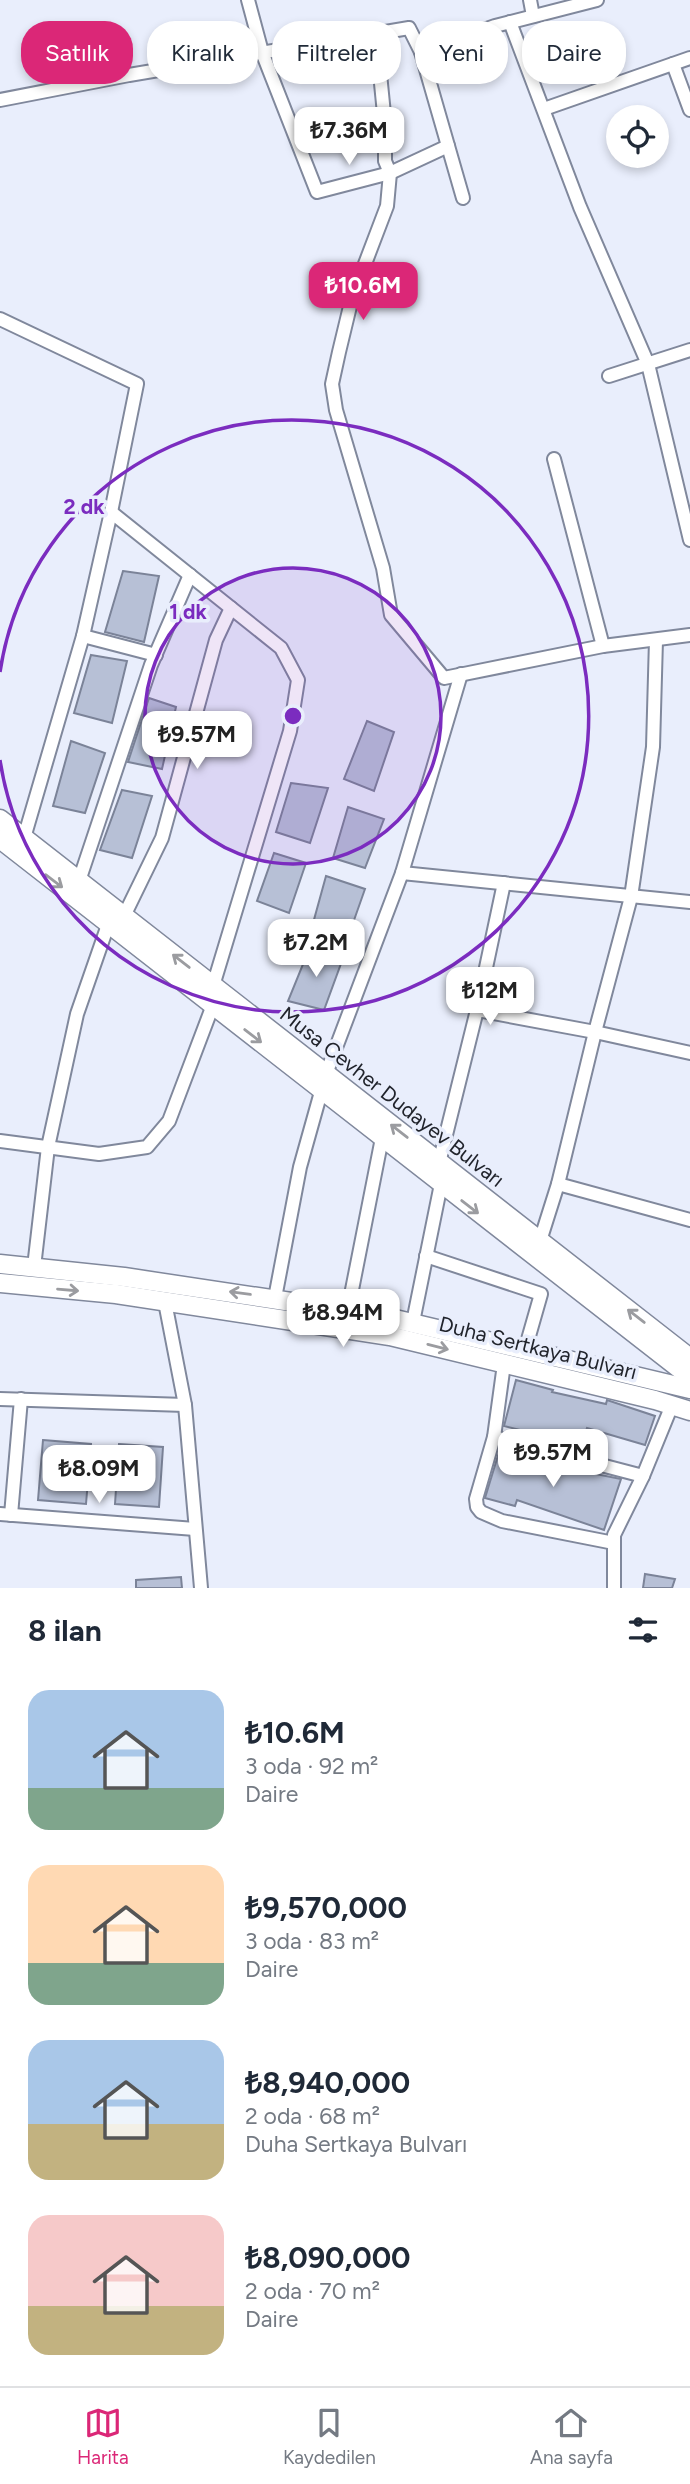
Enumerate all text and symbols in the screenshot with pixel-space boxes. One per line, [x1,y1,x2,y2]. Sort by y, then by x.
chip: Satılık [21,21,133,84]
chip: Kiralık [147,21,258,84]
chip: Filtreler [272,21,401,84]
chip: Yeni [415,21,508,84]
chip: Daire [522,21,626,84]
map controls [606,105,669,168]
button: locate [606,105,669,168]
pin: ₺7.36M [292,108,406,167]
text: ₺7.36M [310,116,388,144]
pin: ₺10.6M [306,262,420,322]
text: ₺10.6M [325,271,401,299]
text: 2 dk [64,494,105,519]
text: 1 dk [169,599,208,624]
centre of rings [281,704,305,728]
pin: ₺9.57M [140,712,254,771]
text: ₺9.57M [158,720,236,748]
one-way arrow [45,873,63,888]
pin: ₺7.2M [267,920,365,979]
text: ₺7.2M [284,928,348,956]
one-way arrow [172,953,191,968]
pin: ₺12M [449,968,531,1027]
text: ₺12M [462,976,518,1004]
street label: Musa Cevher Dudayev Bulvarı [275,1001,509,1192]
one-way arrow [243,1028,261,1043]
one-way arrow [390,1124,409,1139]
one-way arrow [460,1199,479,1214]
one-way arrow [56,1283,79,1296]
one-way arrow [229,1287,252,1300]
pin: ₺8.94M [286,1290,400,1349]
text: ₺8.94M [303,1298,383,1326]
one-way arrow [628,1309,646,1324]
street label: Duha Sertkaya Bulvarı [437,1311,640,1384]
one-way arrow [426,1341,449,1354]
pin: ₺9.57M [496,1430,610,1489]
text: ₺9.57M [514,1438,592,1466]
pin: ₺8.09M [42,1446,156,1505]
text: ₺8.09M [59,1454,139,1482]
icon: filters [624,1611,662,1649]
text: 8 ilan [28,1612,102,1649]
text: ₺10.6M [245,1714,345,1751]
icon: home [84,1718,168,1802]
text: 3 oda · 92 m² [245,1752,378,1780]
text: Daire [245,1780,298,1808]
text: ₺9,570,000 [245,1889,407,1926]
icon: home [84,1893,168,1977]
text: 3 oda · 83 m² [245,1927,379,1955]
text: Daire [245,1955,298,1983]
text: ₺8,940,000 [245,2064,410,2101]
icon: home [84,2068,168,2152]
text: 2 oda · 68 m² [245,2102,380,2130]
text: Duha Sertkaya Bulvarı [245,2130,467,2158]
text: ₺8,090,000 [245,2239,411,2276]
icon: home [84,2243,168,2327]
text: 2 oda · 70 m² [245,2277,380,2305]
text: Daire [245,2305,298,2333]
tab: Harita [77,2404,129,2469]
tab: Kaydedilen [283,2404,376,2469]
tab: Ana sayfa [530,2404,613,2469]

